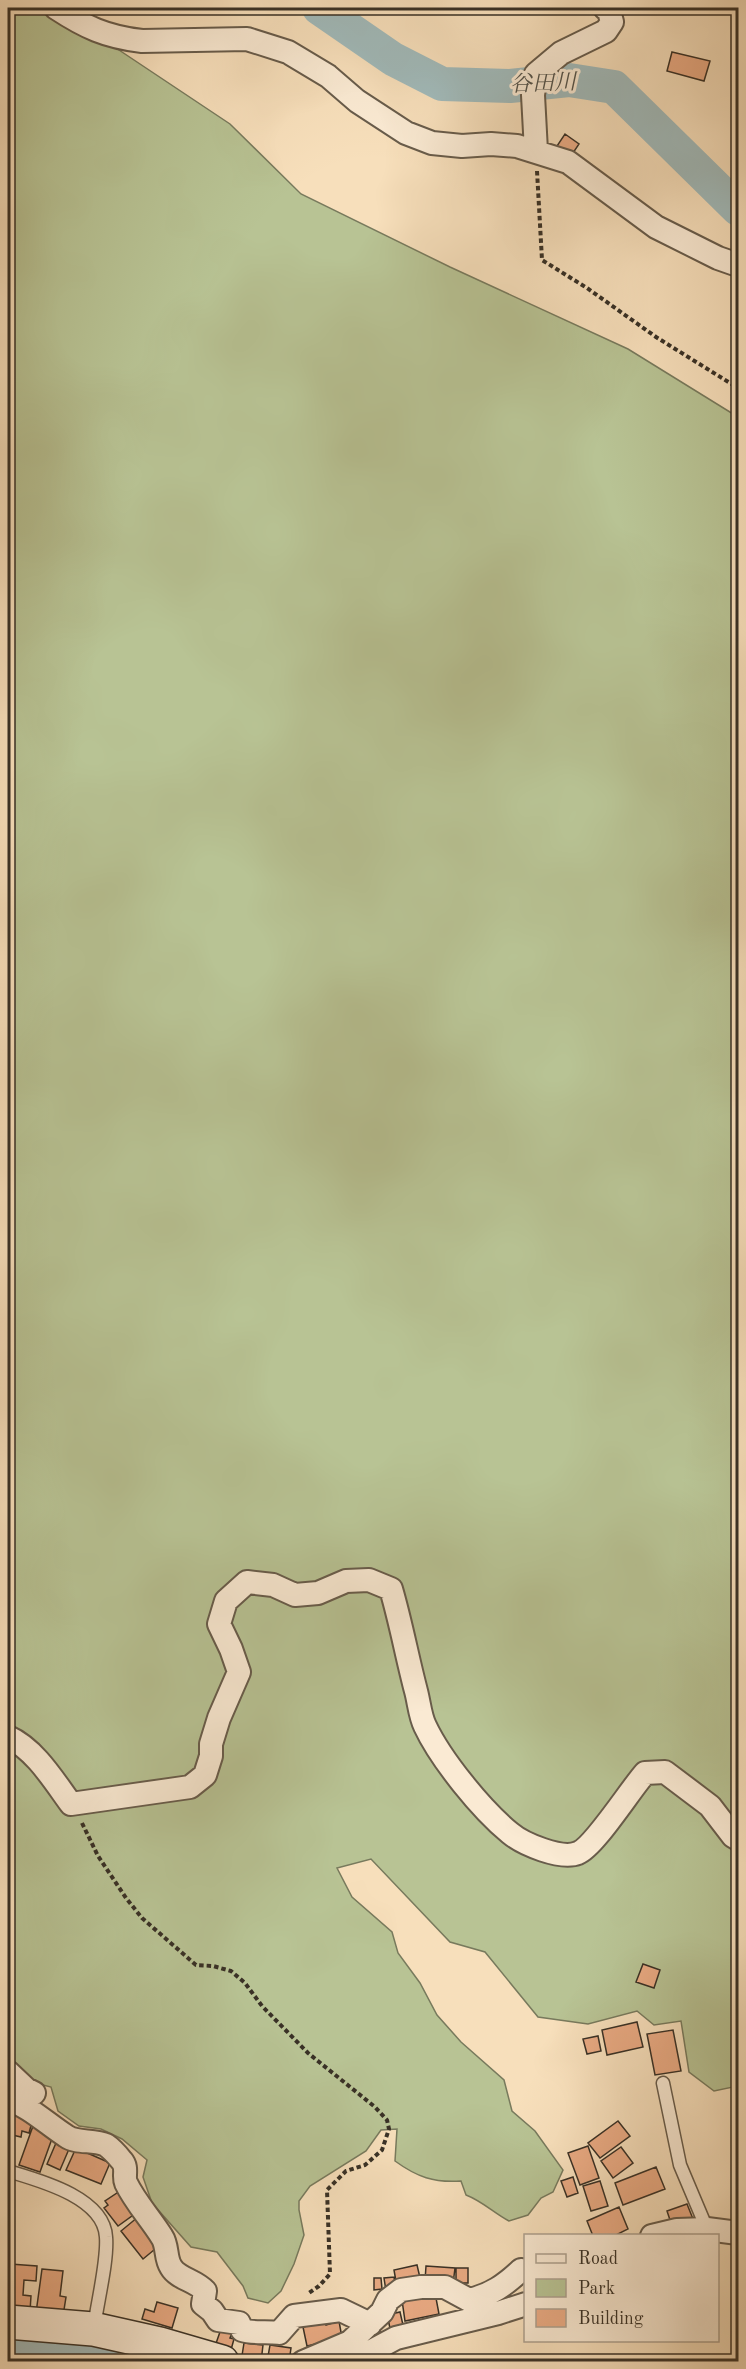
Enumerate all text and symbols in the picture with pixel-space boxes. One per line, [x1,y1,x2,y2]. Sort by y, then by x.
water label: 谷田川 [510,70,578,96]
legend [524,2234,719,2342]
text: Road [578,2250,618,2268]
text: Park [578,2280,615,2298]
text: Building [578,2310,644,2328]

